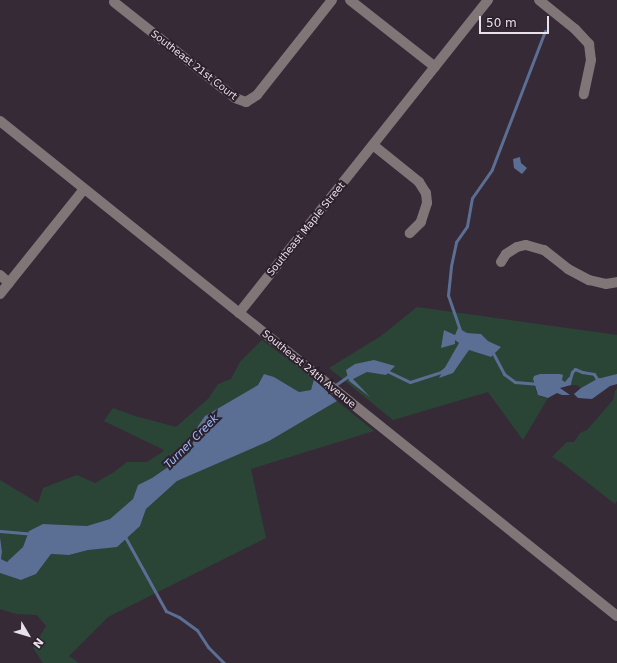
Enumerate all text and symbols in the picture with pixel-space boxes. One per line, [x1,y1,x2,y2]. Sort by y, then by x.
scale bar [481,8,551,34]
text: 50 m [486,16,517,30]
street label: Southeast 21st Court [148,28,240,102]
street label: Southeast Maple Street [264,180,348,278]
street label: Southeast 24th Avenue [260,328,358,410]
water label: Turner Creek [162,412,222,472]
north arrow [8,615,48,655]
text: N [30,635,46,650]

